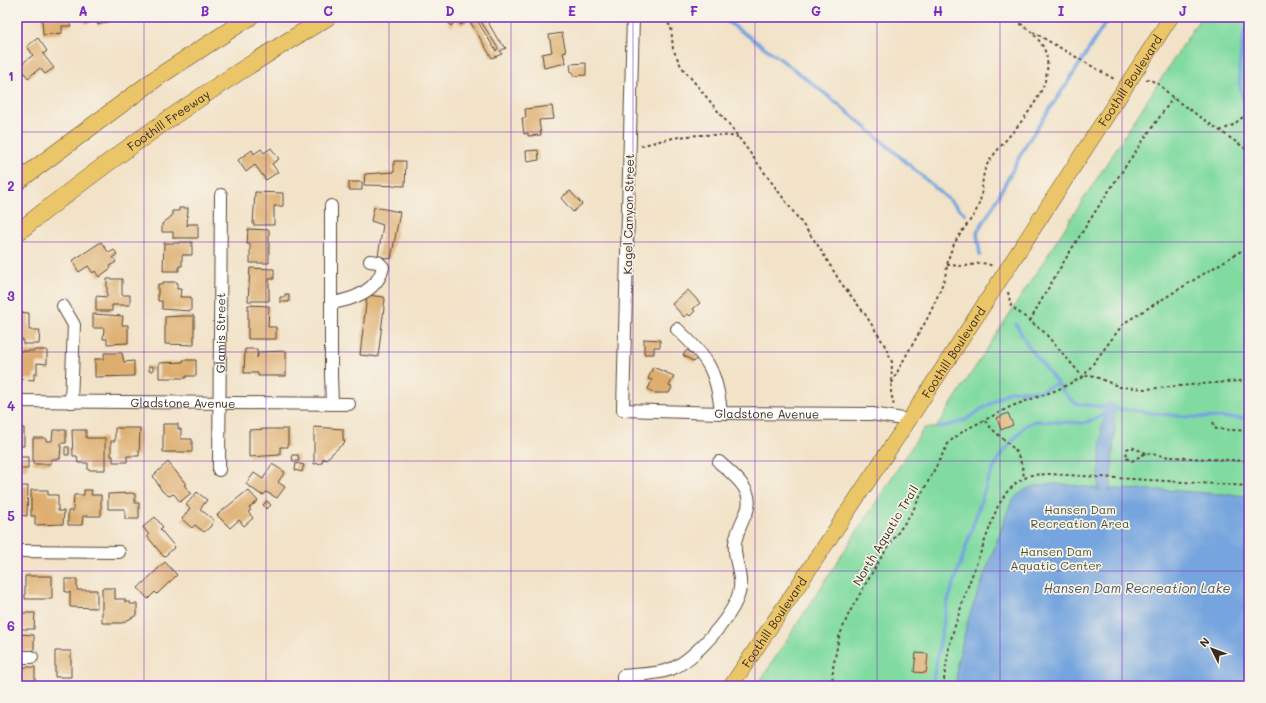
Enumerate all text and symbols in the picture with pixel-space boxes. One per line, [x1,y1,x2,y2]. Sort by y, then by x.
text: A [78,2,88,19]
text: B [201,2,210,19]
text: C [323,2,333,19]
text: D [445,2,455,19]
text: E [568,2,576,19]
text: F [690,2,698,19]
text: G [811,2,821,19]
text: H [933,2,943,19]
text: I [1058,2,1065,19]
text: J [1179,2,1187,19]
street label: Foothill Boulevard [1094,32,1165,129]
text: 1 [8,67,14,84]
street label: Foothill Freeway [124,85,213,154]
street label: Kagel Canyon Street [619,153,637,275]
text: 2 [7,177,15,194]
text: 3 [7,287,15,304]
street label: Glamis Street [212,293,228,373]
street label: Foothill Boulevard [918,303,989,401]
street label: Gladstone Avenue [131,394,235,411]
text: 4 [7,397,15,414]
street label: Gladstone Avenue [714,405,819,422]
street label: North Aquatic Trail [849,482,921,588]
park label: Hansen Dam Recreation Area [1031,501,1129,531]
text: 5 [7,507,15,524]
park label: Hansen Dam Aquatic Center [1010,543,1102,573]
street label: Foothill Boulevard [738,573,810,670]
water label: Hansen Dam Recreation Lake [1043,579,1231,596]
text: 6 [7,617,15,634]
north arrow [1192,629,1232,669]
text: N [1196,634,1213,650]

